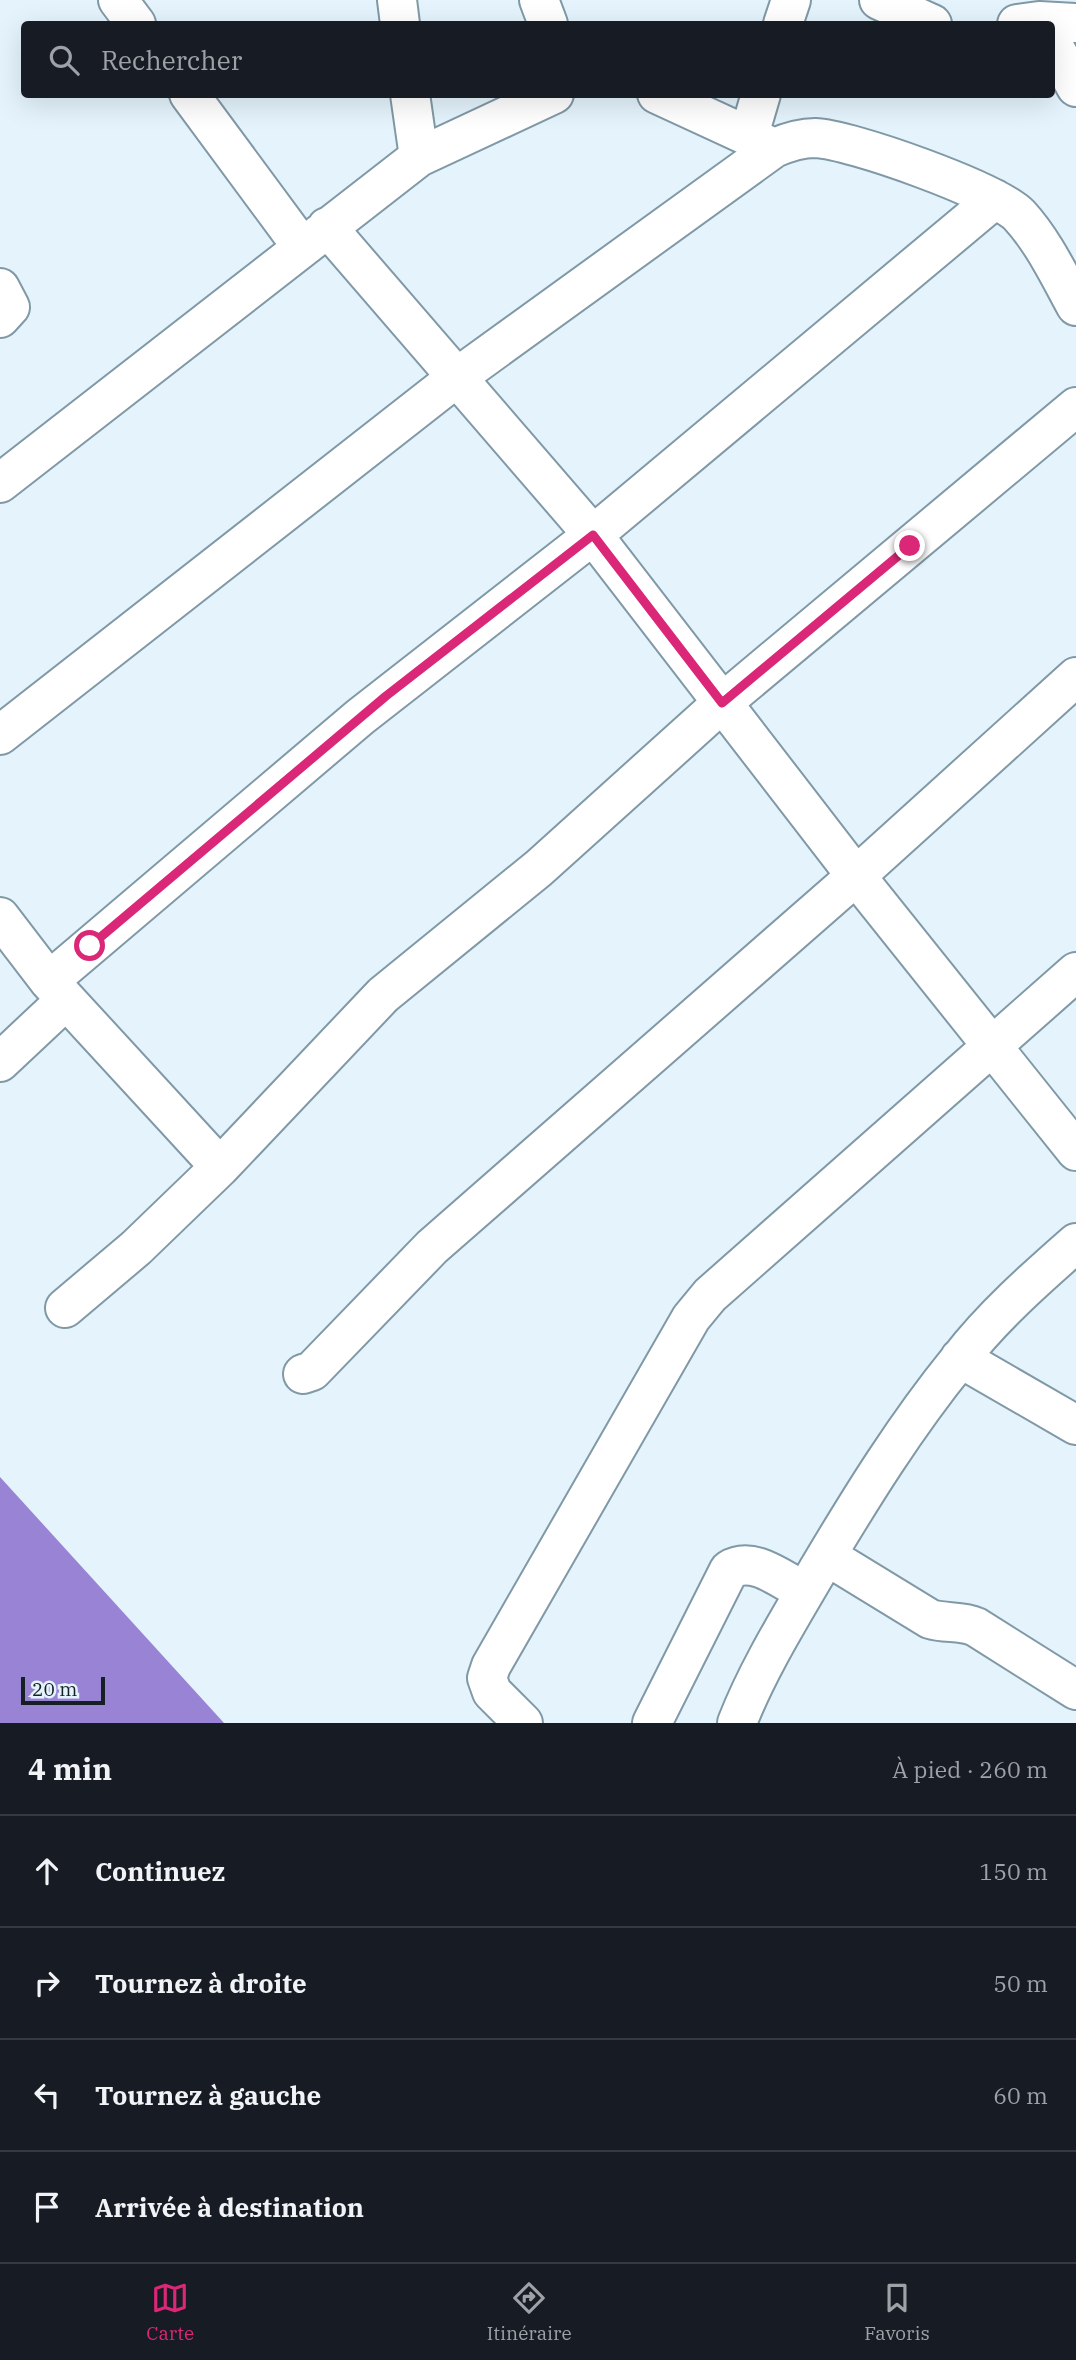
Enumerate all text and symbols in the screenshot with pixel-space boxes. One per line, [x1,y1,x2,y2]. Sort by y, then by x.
search box [21,21,1055,98]
icon: search [45,41,83,79]
text: Rechercher [101,43,242,77]
route end [894,530,925,561]
route start [74,930,105,961]
scale bar [21,1674,105,1706]
text: 20 m [32,1677,77,1701]
text: 4 min [28,1749,112,1788]
text: À pied · 260 m [892,1754,1048,1784]
icon: ahead [28,1852,66,1890]
text: Continuez [95,1854,225,1888]
text: 150 m [979,1856,1048,1886]
icon: right [28,1964,66,2002]
text: Tournez à droite [95,1966,307,2000]
text: 50 m [993,1968,1048,1998]
icon: left [28,2076,66,2114]
text: Tournez à gauche [95,2078,321,2112]
text: 60 m [993,2080,1048,2110]
icon: arrive [28,2188,66,2226]
text: Arrivée à destination [95,2190,364,2224]
tab: Carte [146,2279,194,2345]
tab: Itinéraire [487,2279,572,2345]
tab: Favoris [864,2279,930,2345]

